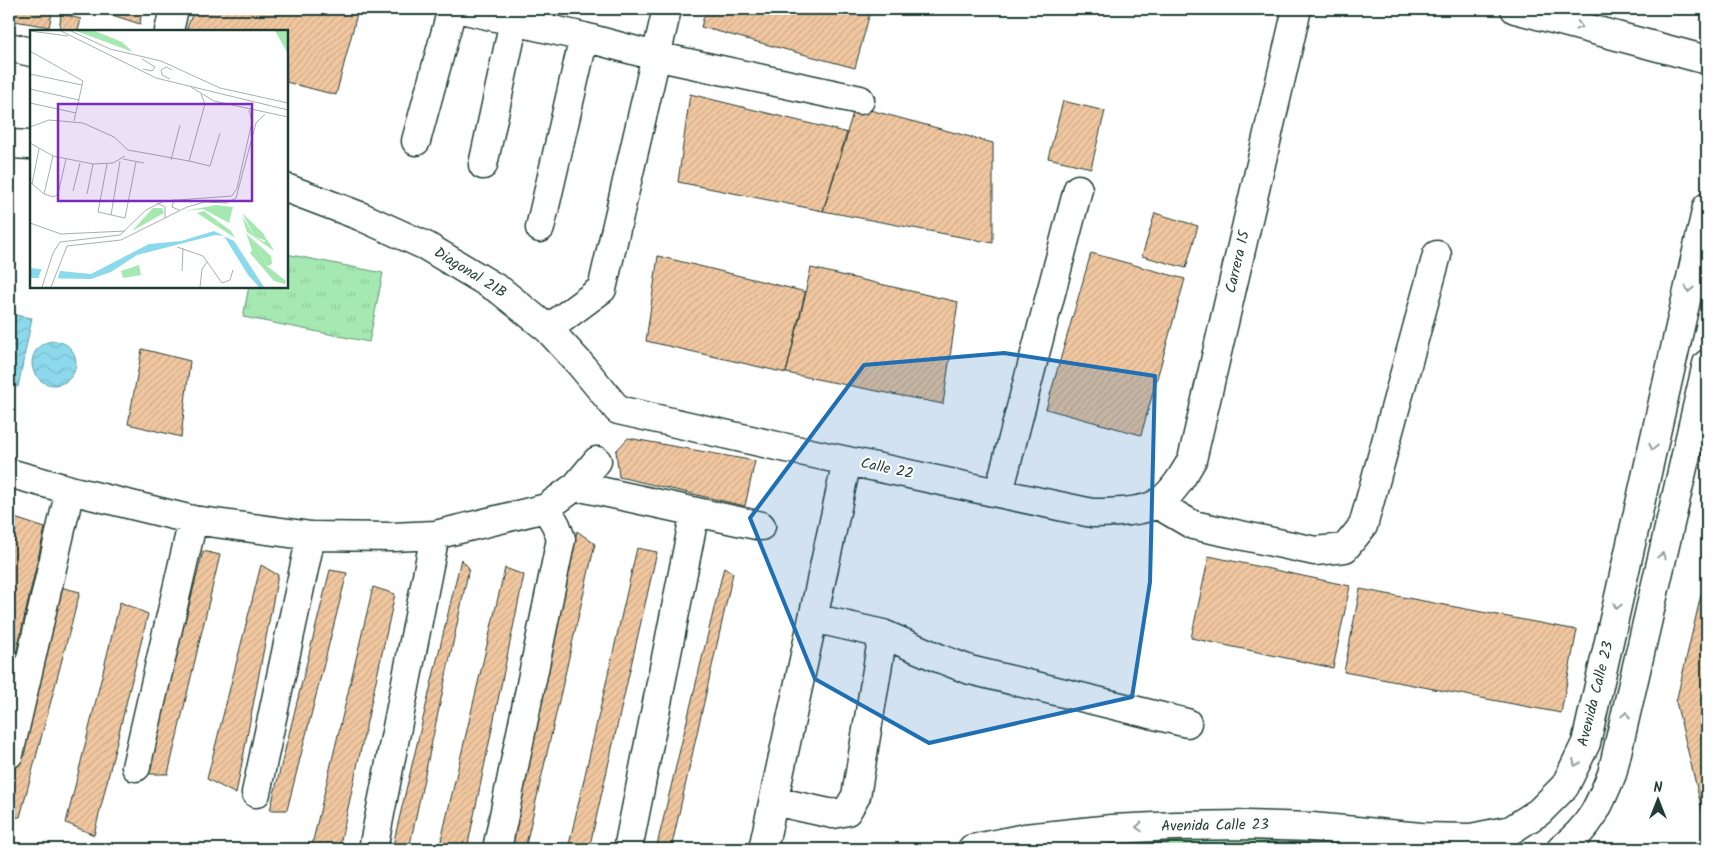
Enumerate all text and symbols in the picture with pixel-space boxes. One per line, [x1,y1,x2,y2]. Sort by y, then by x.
one-way arrow [1575,20,1584,31]
inset map [30,30,288,288]
street label: Carrera 15 [1219,227,1257,296]
street label: Diagonal 21B [429,241,511,305]
one-way arrow [1684,285,1695,293]
one-way arrow [1648,443,1659,452]
street label: Calle 22 [858,452,916,486]
one-way arrow [1656,552,1667,561]
one-way arrow [1612,601,1623,610]
street label: Avenida Calle 23 [1571,638,1621,749]
one-way arrow [1620,710,1631,719]
one-way arrow [1572,758,1583,767]
north arrow [1634,776,1684,826]
text: N [1654,777,1663,799]
street label: Avenida Calle 23 [1161,813,1269,839]
one-way arrow [1135,822,1143,833]

